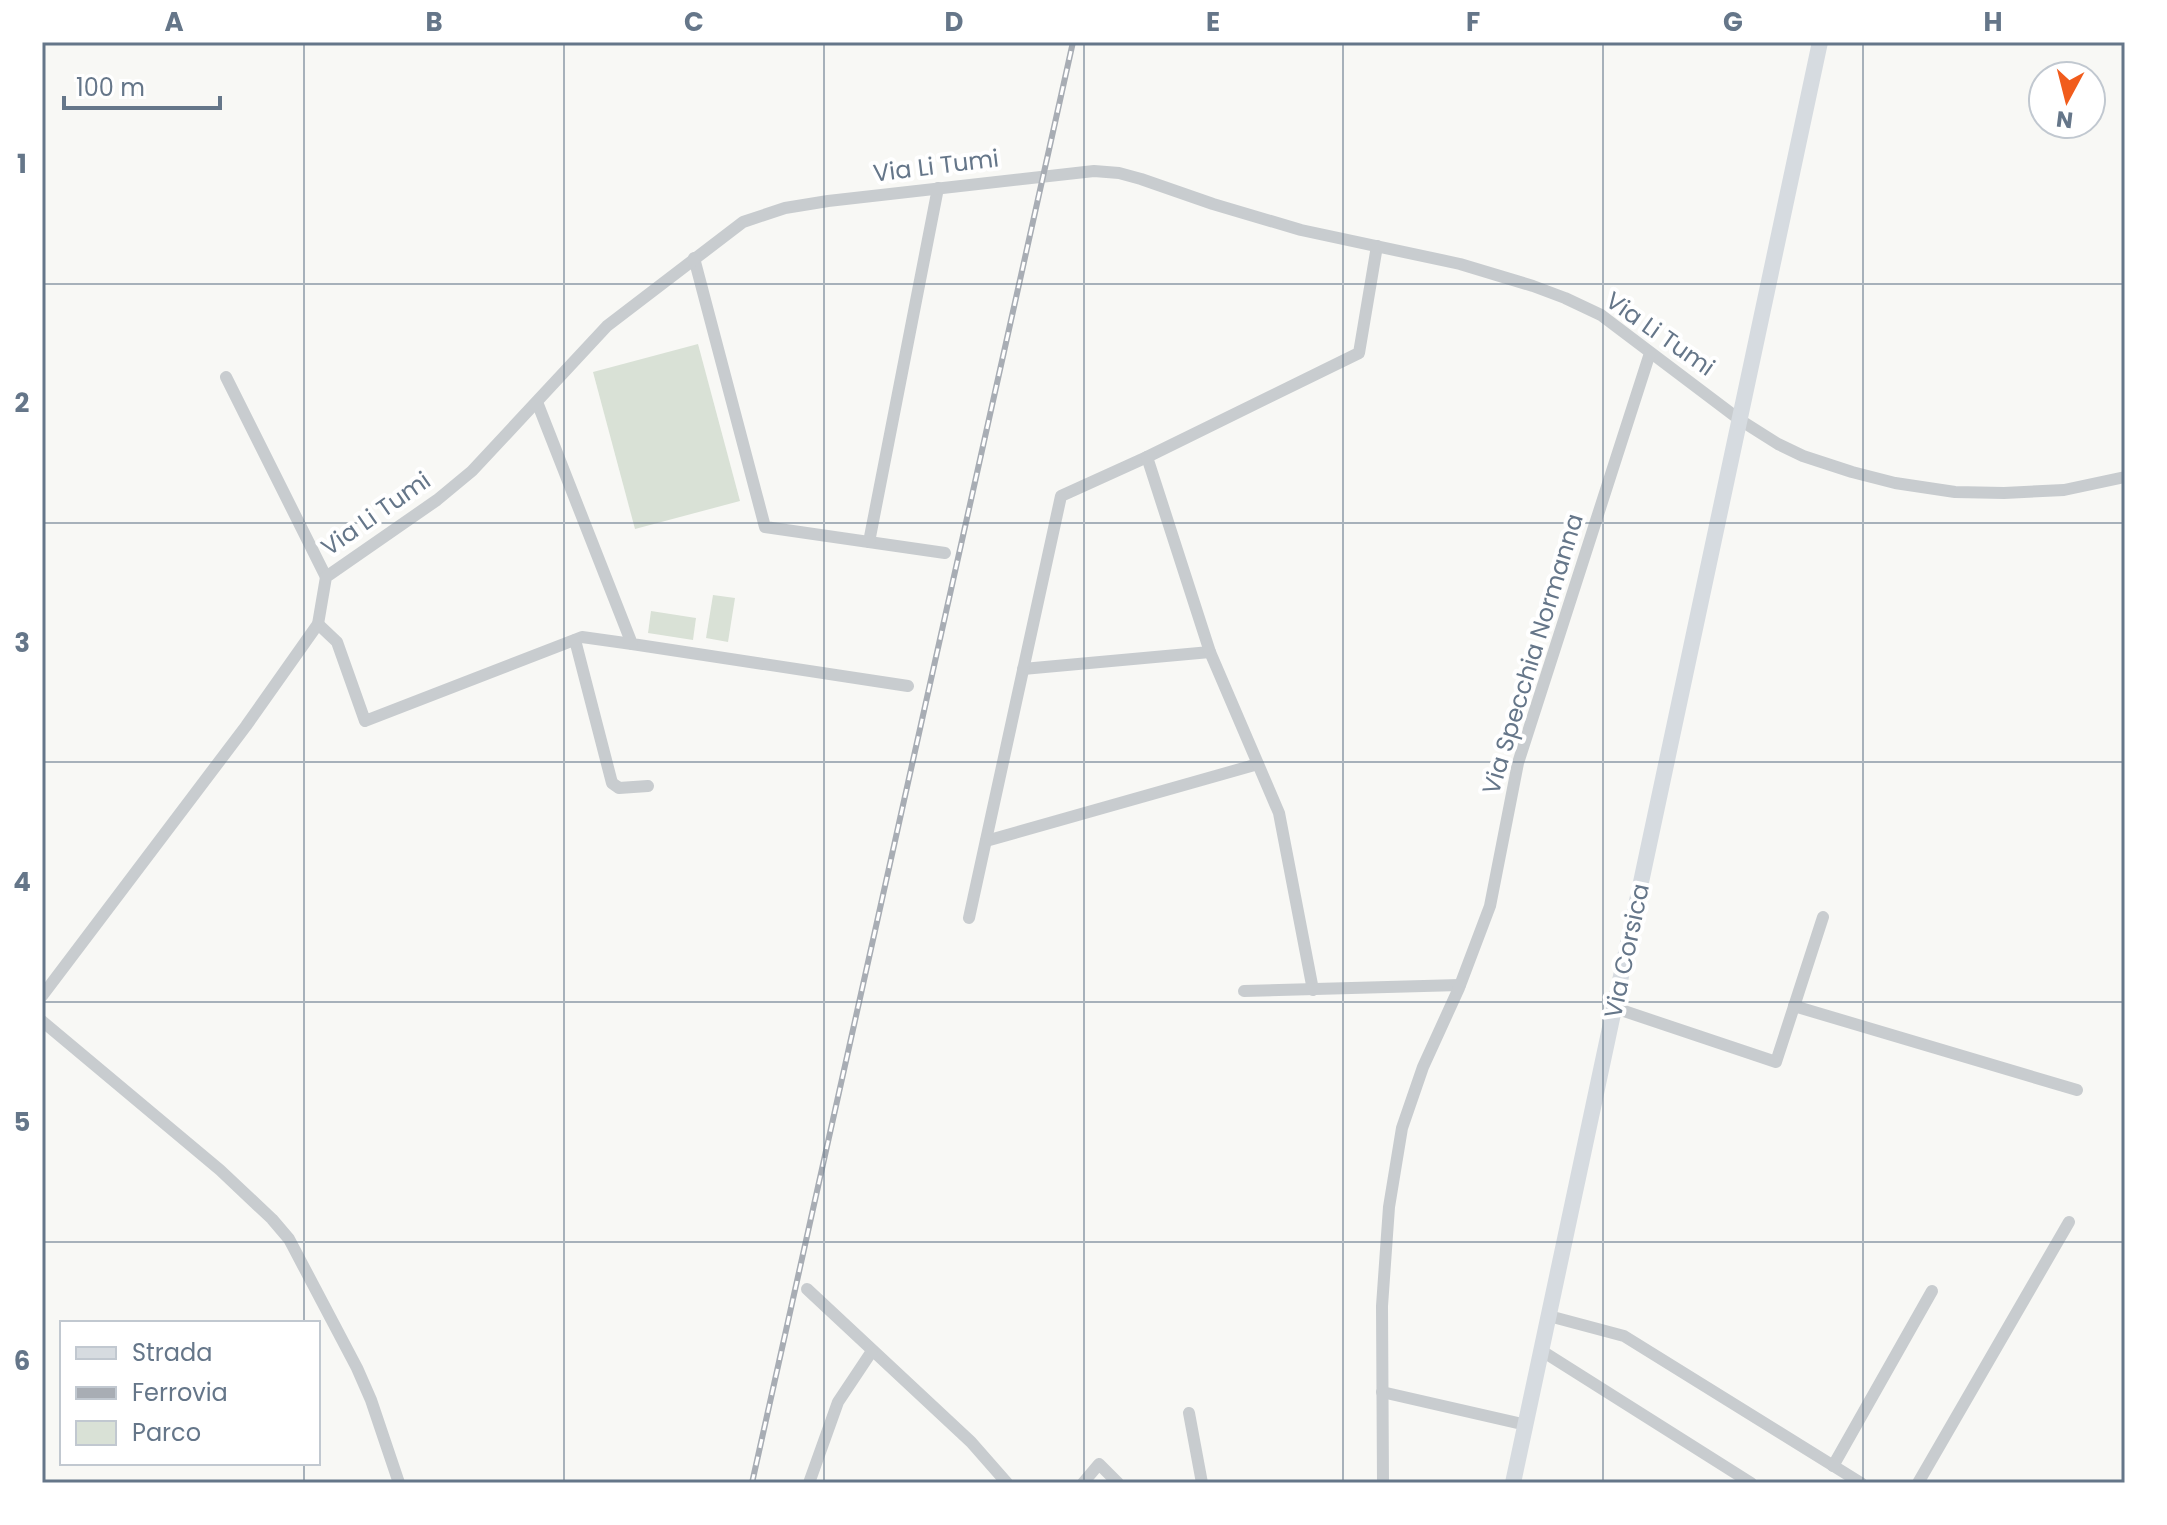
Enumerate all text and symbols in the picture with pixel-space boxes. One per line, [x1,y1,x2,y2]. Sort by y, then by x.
text: A [164,4,184,40]
text: B [425,4,443,40]
text: C [684,4,704,40]
text: D [945,4,964,40]
text: E [1206,4,1220,40]
text: F [1466,4,1480,40]
text: G [1723,4,1743,40]
text: H [1983,4,2003,40]
scale bar [64,60,220,110]
north arrow [2027,60,2107,140]
text: 100 m [76,71,145,104]
text: N [2055,103,2075,136]
street label: Via Li Tumi [871,141,1001,190]
text: 1 [17,146,27,182]
street label: Via Li Tumi [1599,284,1722,383]
text: 2 [15,385,30,421]
street label: Via Li Tumi [314,464,437,563]
street label: Via Specchia Normanna [1474,509,1591,798]
text: 3 [14,625,30,661]
text: 4 [13,864,31,900]
street label: Via Corsica [1596,881,1657,1021]
text: 5 [14,1104,30,1140]
legend [60,1321,320,1465]
text: Strada [132,1336,212,1369]
text: 6 [14,1343,30,1379]
text: Ferrovia [132,1376,228,1409]
text: Parco [132,1416,201,1449]

